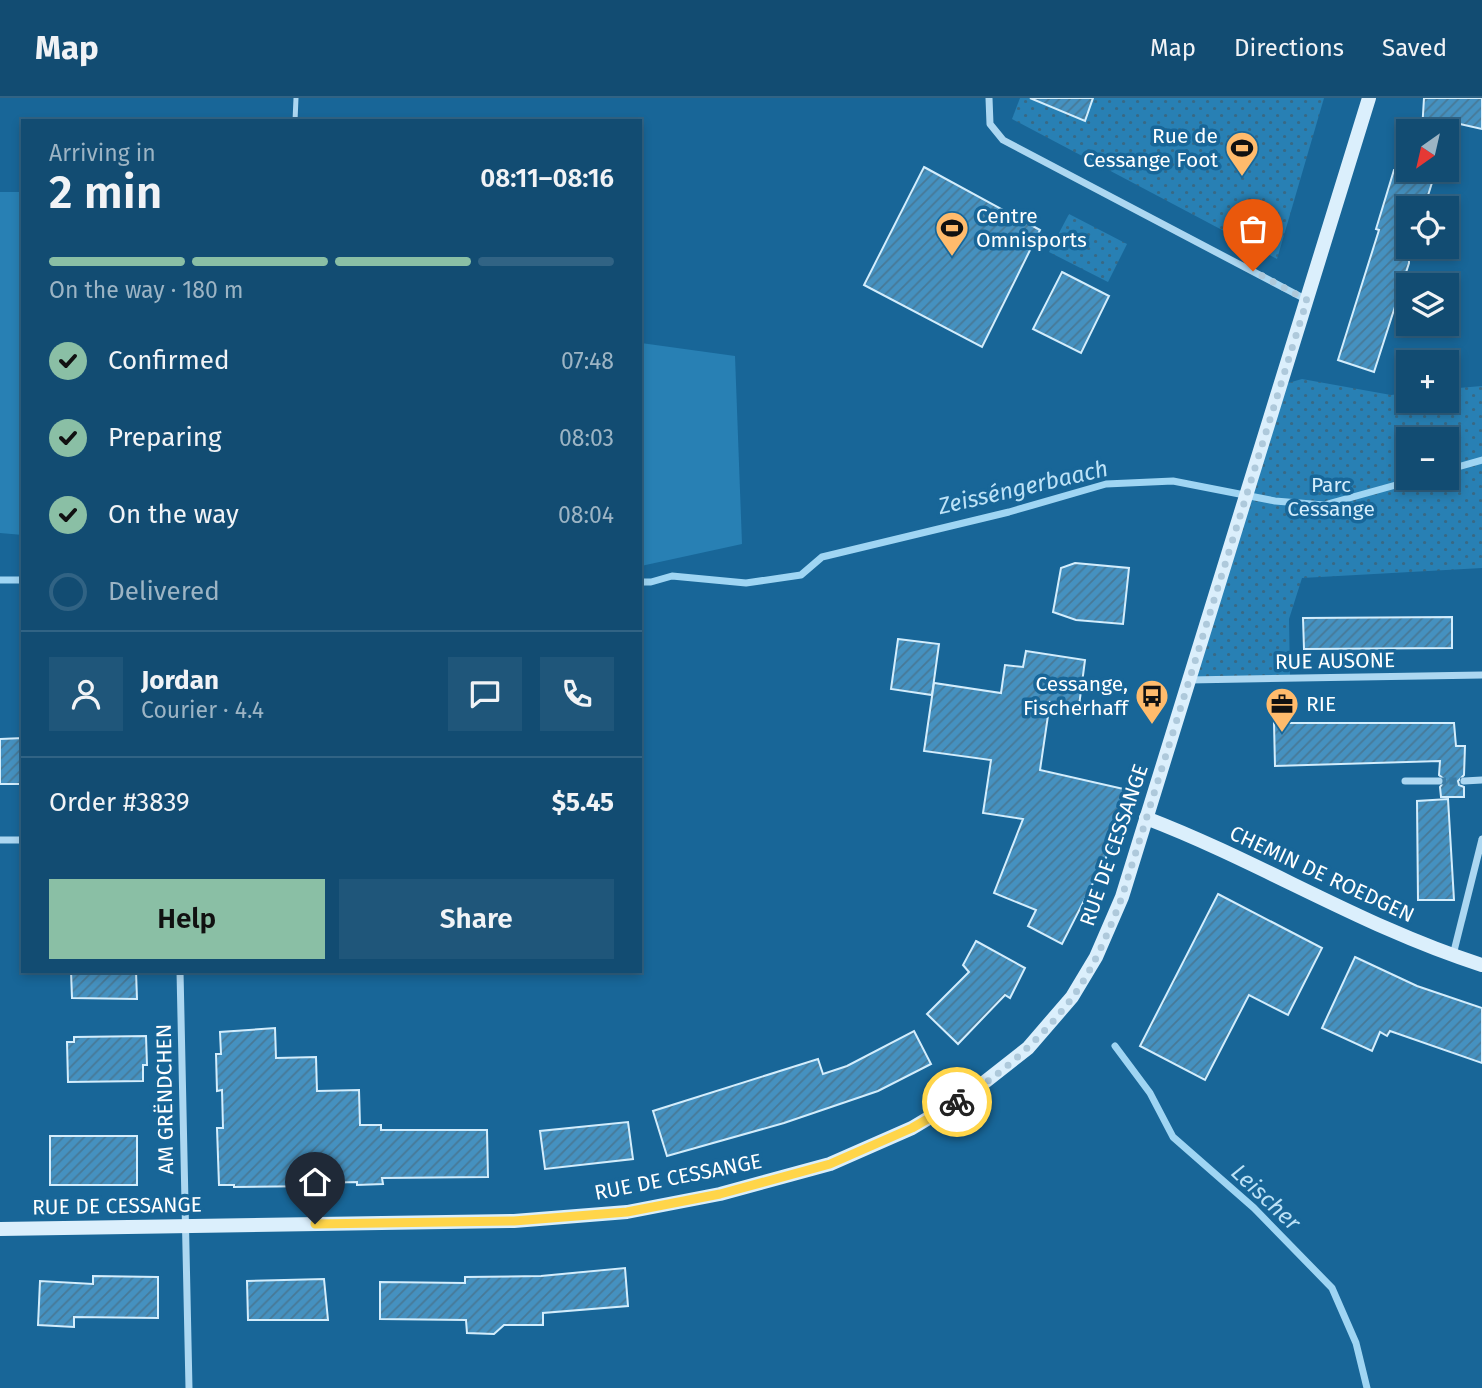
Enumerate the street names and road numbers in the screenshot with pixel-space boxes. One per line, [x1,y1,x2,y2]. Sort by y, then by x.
street label: RUE AUSONE [1275,647,1395,675]
street label: RUE DE CESSANGE [1074,761,1154,929]
street label: CHEMIN DE ROEDGEN [1226,820,1418,928]
street label: AM GRËNDCHEN [151,1023,179,1175]
street label: RUE DE CESSANGE [592,1148,764,1206]
street label: RUE DE CESSANGE [32,1192,202,1220]

